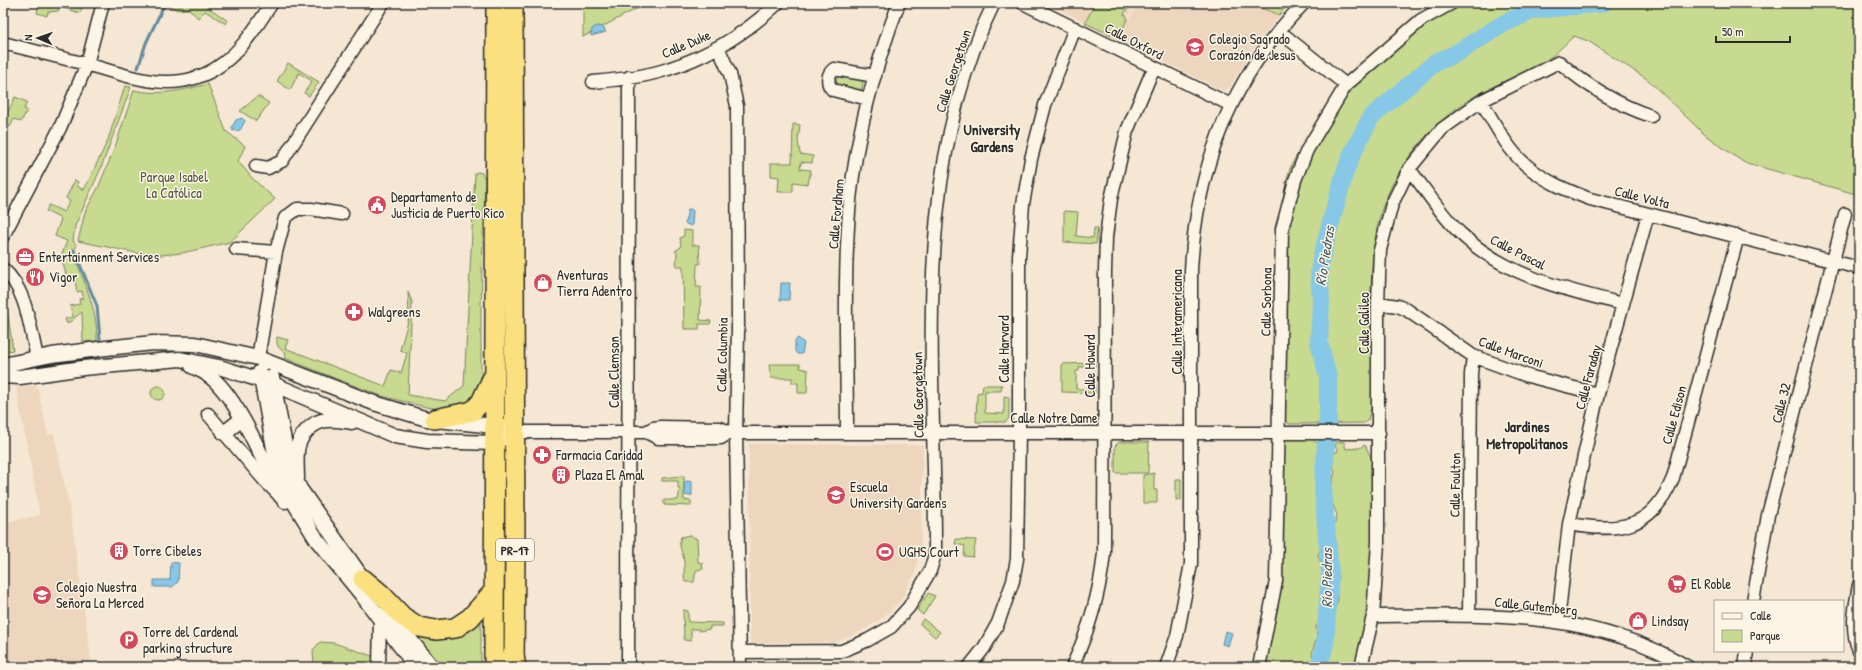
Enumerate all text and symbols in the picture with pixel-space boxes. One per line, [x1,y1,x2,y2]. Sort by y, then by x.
north arrow [18,18,58,58]
street label: Calle Oxford [1102,18,1167,64]
scale bar [1716,18,1790,44]
text: 50 m [1722,23,1743,40]
street label: Calle Duke [658,25,714,62]
street label: Calle Georgetown [930,27,976,115]
place label: Colegio Sagrado Corazón de Jesus [1209,29,1296,64]
text: N [21,34,35,41]
school or university icon: Colegio Sagrado Corazón de Jesus [1184,36,1206,58]
district label: University Gardens [964,119,1021,157]
park label: Parque Isabel La Católica [140,167,208,202]
street label: Calle Fordham [823,178,848,250]
street label: Calle Volta [1613,181,1672,213]
place label: Departamento de Justicia de Puerto Rico [391,187,505,222]
public building icon: Departamento de Justicia de Puerto Rico [366,194,388,216]
water label: Río Piedras [1309,224,1340,287]
street label: Calle Pascal [1487,229,1550,274]
office icon: Entertainment Services [14,246,36,268]
place label: Entertainment Services [39,247,159,266]
place label: Aventuras Tierra Adentro [557,265,632,300]
restaurant icon: Vigor [24,266,46,288]
place label: Vigor [49,267,78,287]
street label: Calle Sorbona [1255,267,1276,336]
street label: Calle Interamericana [1167,269,1186,375]
shop icon: Aventuras Tierra Adentro [532,272,554,294]
street label: Calle Galileo [1354,292,1373,354]
pharmacy icon: Walgreens [343,301,365,323]
place label: Walgreens [368,302,420,322]
street label: Calle Harvard [994,315,1013,383]
street label: Calle Columbia [711,317,732,392]
street label: Calle Marconi [1476,331,1546,372]
street label: Calle Howard [1080,334,1099,398]
street label: Calle Clemson [604,336,623,408]
street label: Calle Faraday [1570,342,1606,412]
street label: Calle Georgetown [907,352,929,438]
street label: Calle 32 [1766,380,1795,425]
street label: Calle Edison [1657,383,1690,446]
street label: Calle Notre Dame [1010,408,1098,427]
district label: Jardines Metropolitanos [1486,416,1568,455]
pharmacy icon: Farmacia Caridad [531,444,553,466]
place label: Farmacia Caridad [555,445,643,464]
street label: Calle Foulton [1444,452,1465,518]
building icon: Plaza El Amal [550,464,572,486]
place label: Plaza El Amal [575,465,645,484]
place label: Escuela University Gardens [850,477,947,513]
school or university icon: Escuela University Gardens [825,484,847,506]
road number: PR-17 [496,539,534,561]
building icon: Torre Cibeles [108,540,130,562]
place label: Torre Cibeles [133,541,202,560]
sports icon: UGHS Court [874,541,896,563]
place label: UGHS Court [899,542,959,561]
water label: Río Piedras [1316,547,1337,608]
supermarket icon: El Roble [1666,573,1688,595]
place label: El Roble [1691,574,1732,593]
place label: Colegio Nuestra Señora La Merced [56,577,144,612]
school or university icon: Colegio Nuestra Señora La Merced [31,584,53,606]
street label: Calle Gutemberg [1494,592,1578,620]
legend [1714,600,1844,652]
text: Calle [1750,607,1771,624]
shop icon: Lindsay [1627,610,1649,632]
place label: Lindsay [1652,611,1689,631]
place label: Torre del Cardenal parking structure [143,622,238,658]
text: Parque [1750,627,1780,644]
parking icon: Torre del Cardenal parking structure [118,629,140,651]

